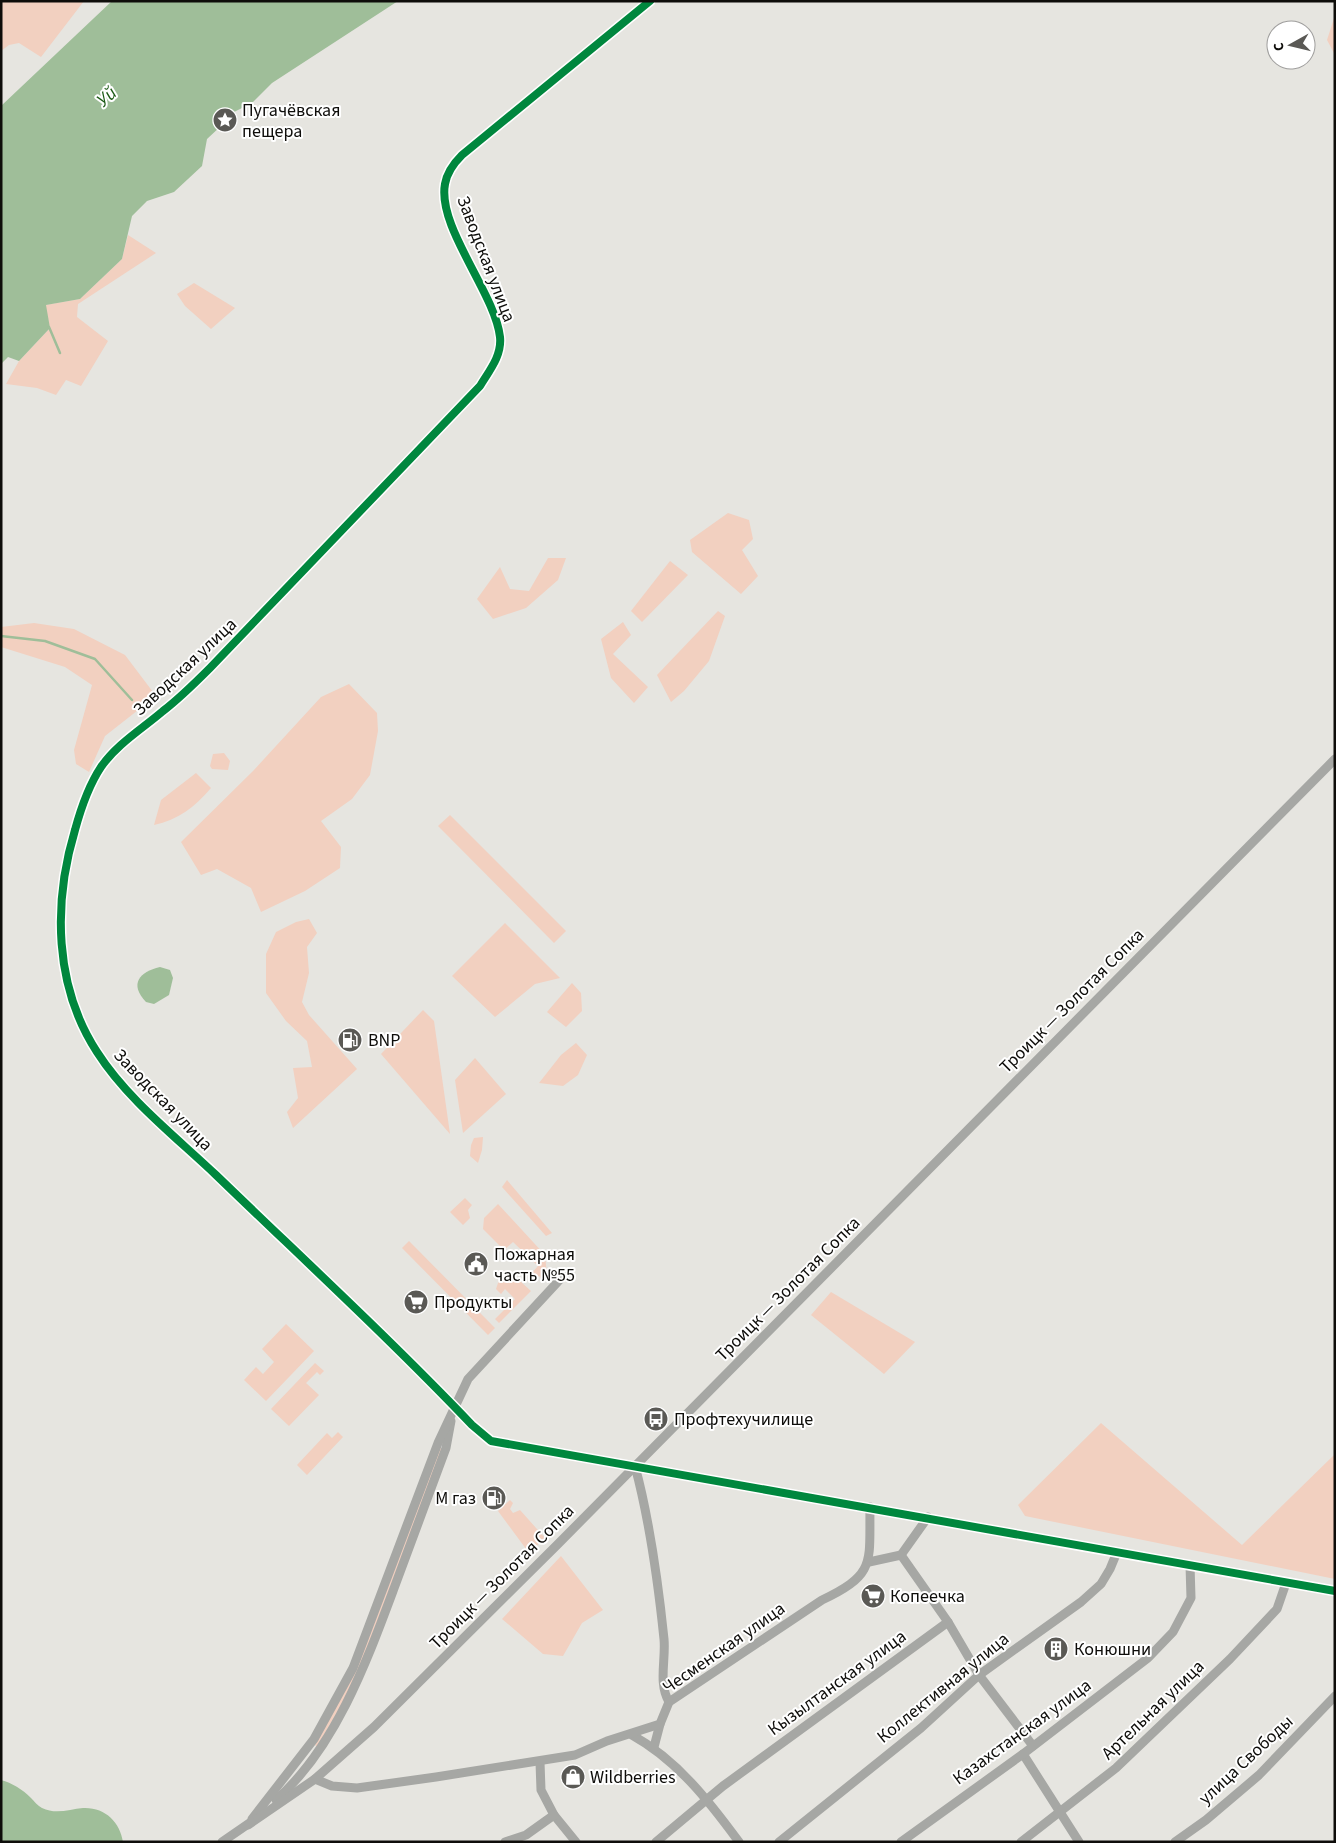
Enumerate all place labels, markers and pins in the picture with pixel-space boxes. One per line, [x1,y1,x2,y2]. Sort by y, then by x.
place label: Пугачёвская пещера [242,98,340,144]
place icon: Пугачёвская пещера [212,107,238,133]
fuel station icon: BNP [337,1027,363,1053]
place label: BNP [368,1028,400,1053]
place label: Пожарная часть №55 [494,1242,575,1288]
public building icon: Пожарная часть №55 [463,1251,489,1277]
supermarket icon: Продукты [403,1289,429,1315]
place label: Продукты [434,1290,512,1315]
bus stop icon: Профтехучилище [643,1406,669,1432]
place label: Профтехучилище [674,1407,813,1432]
fuel station icon: М газ [481,1485,507,1511]
place label: М газ [435,1486,476,1511]
supermarket icon: Копеечка [860,1583,886,1609]
place label: Копеечка [890,1584,965,1609]
building icon: Конюшни [1043,1636,1069,1662]
place label: Конюшни [1074,1637,1151,1662]
shop icon: Wildberries [560,1764,586,1790]
place label: Wildberries [590,1765,675,1790]

